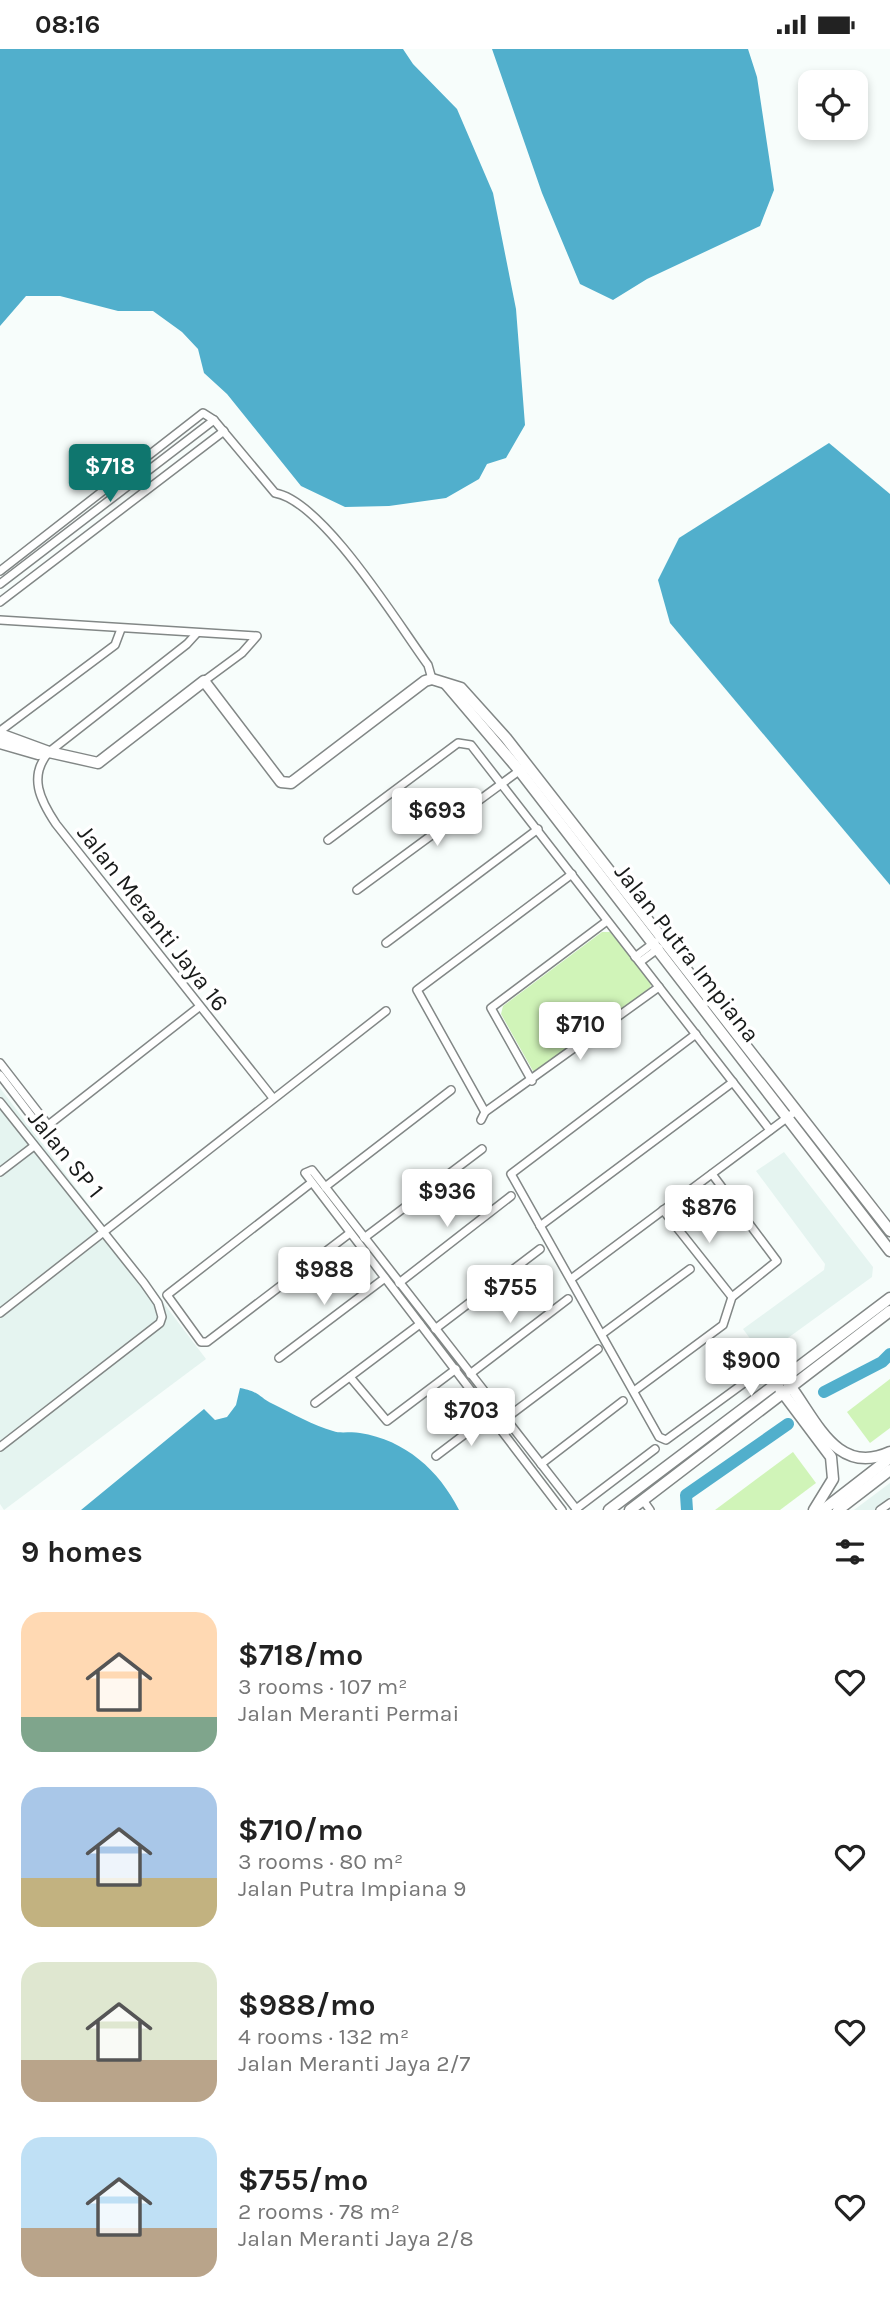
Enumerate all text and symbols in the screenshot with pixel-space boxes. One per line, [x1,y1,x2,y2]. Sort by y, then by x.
text: 08:16 [35,9,100,40]
map controls [798,70,868,140]
button: locate [798,70,868,140]
pin: $718 [69,445,151,504]
text: $718 [85,453,135,480]
pin: $693 [396,789,478,848]
text: $693 [408,797,466,824]
street label: Jalan Meranti Jaya 16 [72,819,234,1017]
street label: Jalan Putra Impiana [609,858,765,1048]
pin: $710 [539,1003,621,1062]
text: $710 [555,1011,605,1038]
street label: Jalan SP 1 [22,1105,110,1203]
pin: $936 [406,1169,488,1229]
text: $936 [418,1178,476,1205]
pin: $876 [668,1185,750,1245]
text: $876 [681,1194,737,1221]
pin: $988 [283,1247,365,1307]
text: $988 [294,1256,354,1283]
pin: $755 [469,1265,551,1325]
text: $755 [483,1274,537,1301]
pin: $900 [710,1339,792,1398]
text: $900 [722,1347,780,1374]
pin: $703 [430,1389,512,1448]
text: $703 [443,1397,499,1424]
icon: filters [831,1533,869,1571]
text: 9 homes [21,1534,143,1570]
text: $718/mo [238,1637,363,1673]
icon: home [77,1640,161,1724]
icon: heart [831,1663,869,1701]
text: 3 rooms · 107 m² [238,1673,407,1700]
text: Jalan Meranti Permai [238,1700,459,1727]
text: $710/mo [238,1812,363,1848]
icon: home [77,1815,161,1899]
icon: heart [831,1838,869,1876]
text: 3 rooms · 80 m² [238,1848,403,1875]
text: Jalan Putra Impiana 9 [238,1875,466,1902]
text: $988/mo [238,1987,375,2023]
icon: home [77,1990,161,2074]
icon: heart [831,2013,869,2051]
text: 4 rooms · 132 m² [238,2023,409,2050]
text: Jalan Meranti Jaya 2/7 [238,2050,470,2077]
text: $755/mo [238,2162,368,2198]
icon: home [77,2165,161,2249]
icon: heart [831,2188,869,2226]
text: 2 rooms · 78 m² [238,2198,400,2225]
text: Jalan Meranti Jaya 2/8 [238,2225,474,2252]

